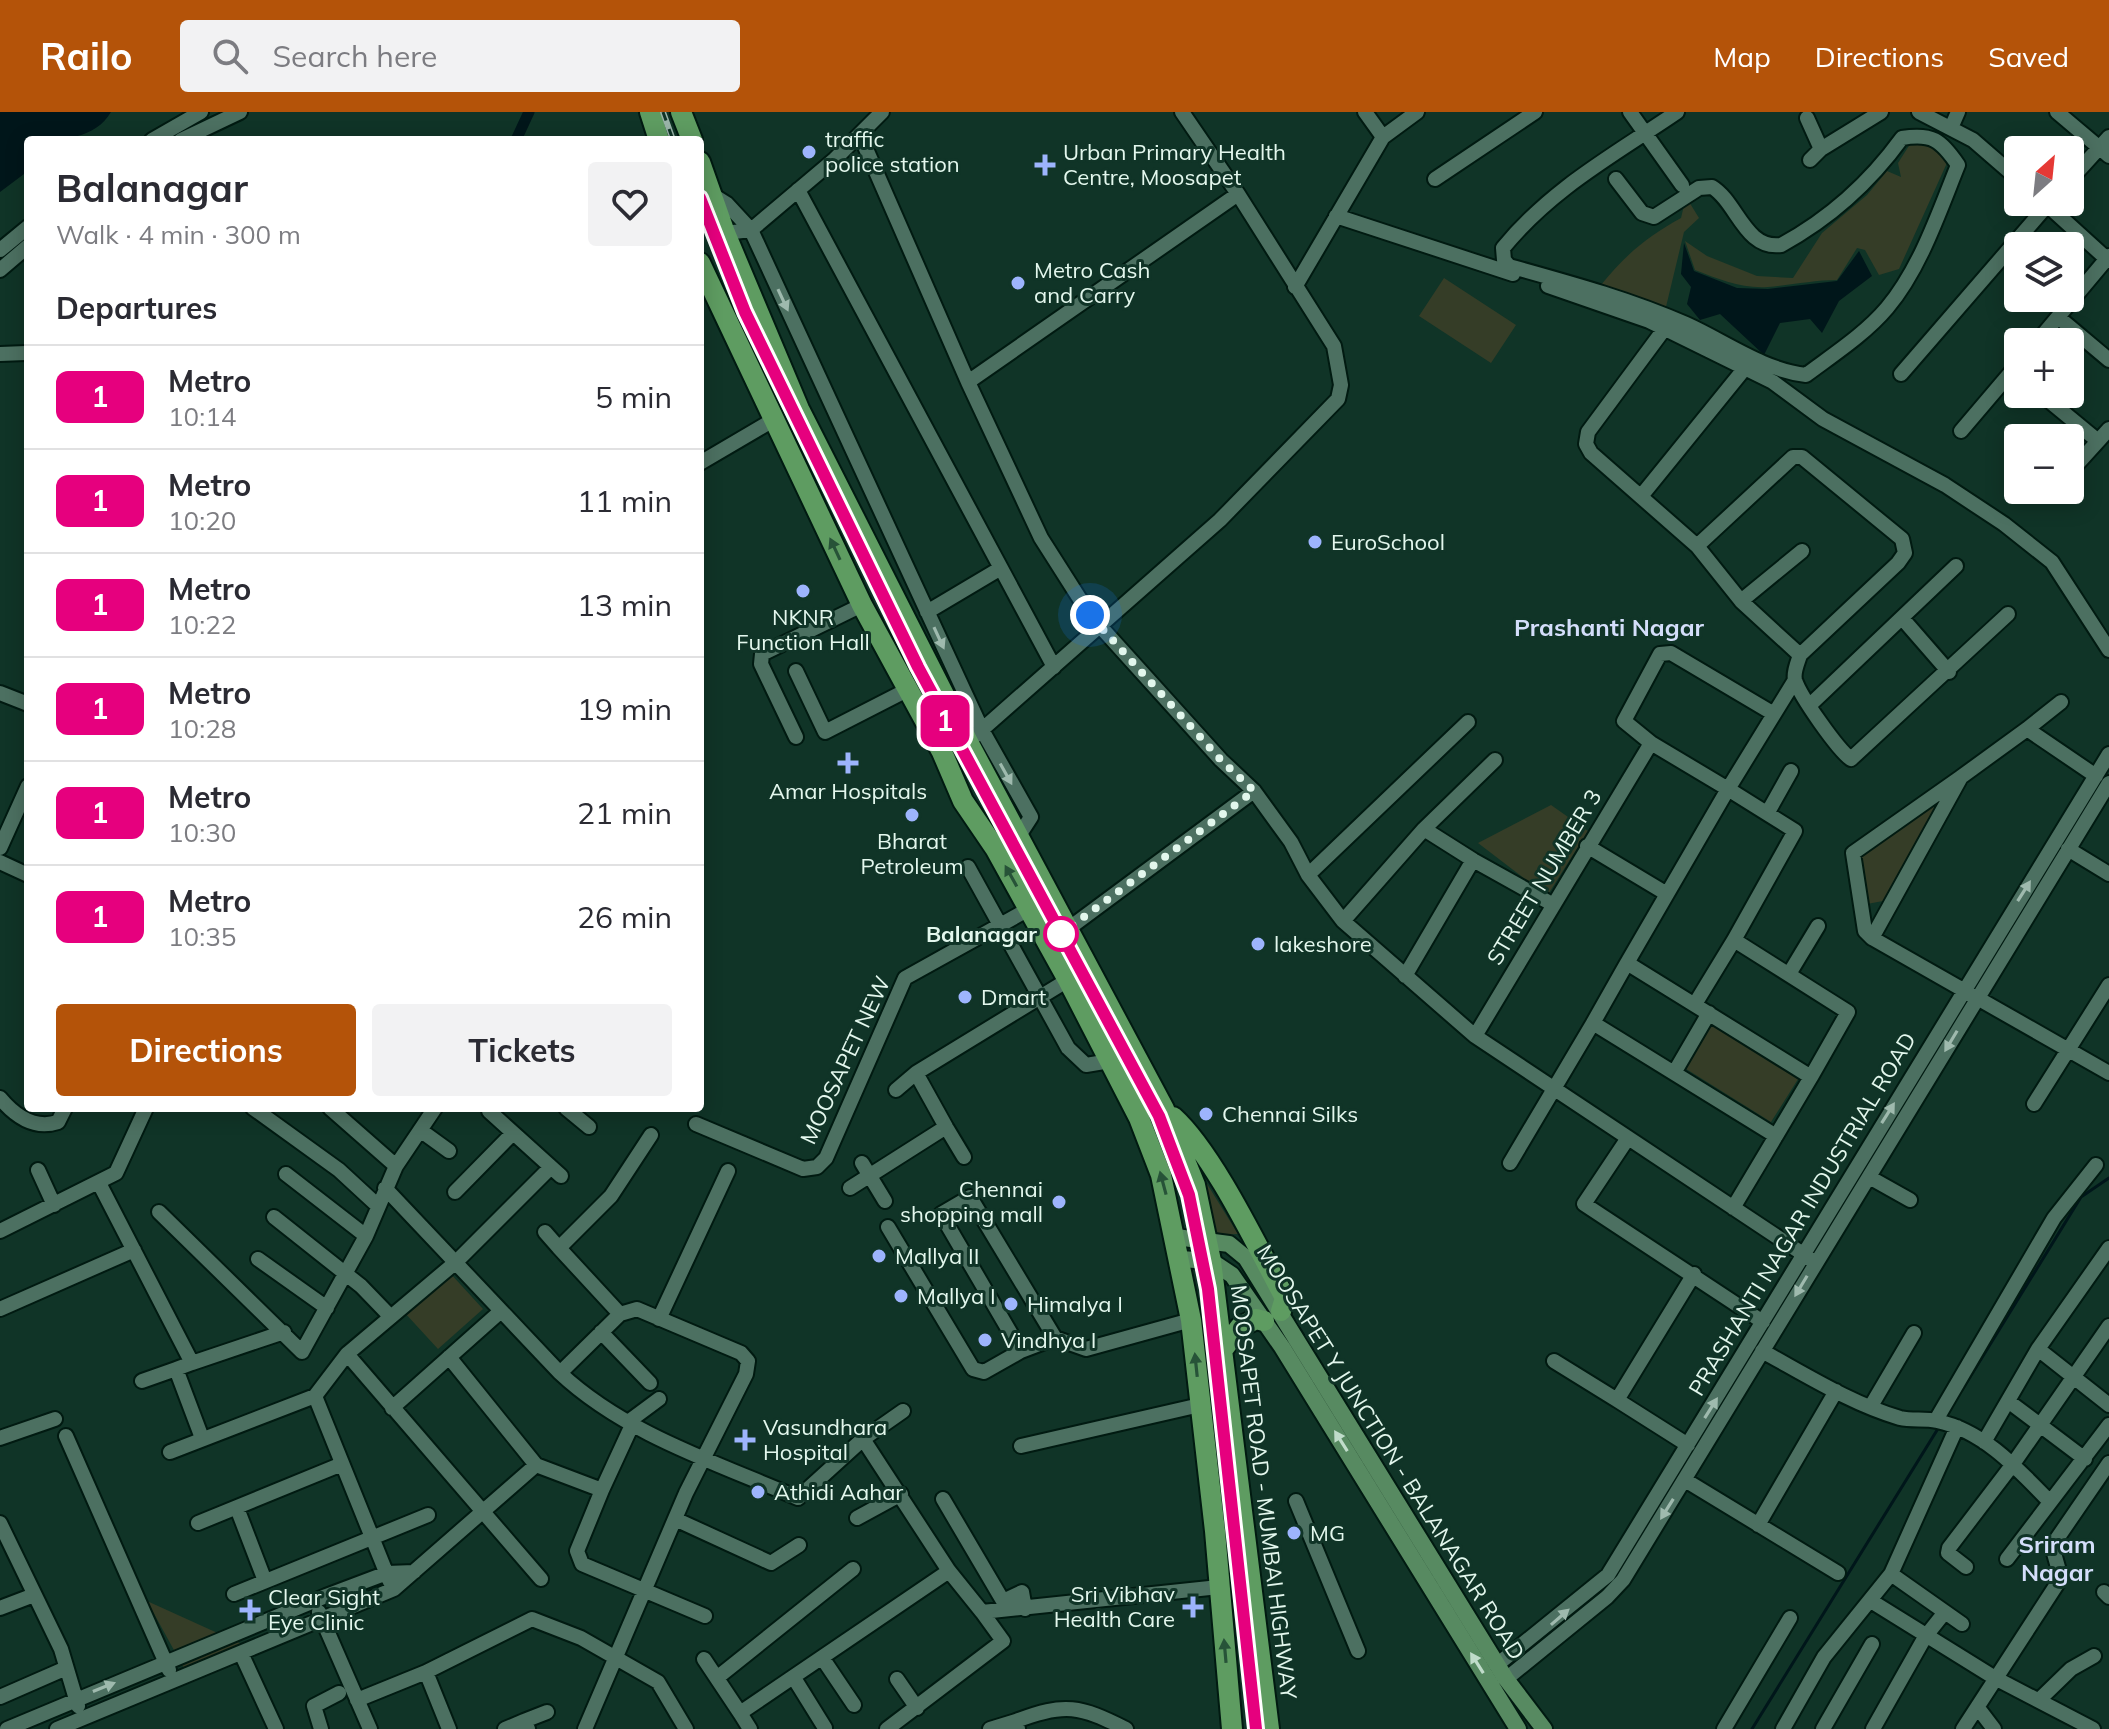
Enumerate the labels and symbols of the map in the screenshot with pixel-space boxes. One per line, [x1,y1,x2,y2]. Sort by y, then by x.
place label: traffic police station [825,125,960,178]
north arrow [2004,136,2084,216]
place label: Urban Primary Health Centre, Moosapet [1063,138,1286,191]
marker: traffic police station [800,143,818,161]
marker: Urban Primary Health Centre, Moosapet [1034,154,1056,176]
place label: Metro Cash and Carry [1034,256,1150,309]
marker: Metro Cash and Carry [1009,274,1027,292]
one-way arrow [776,289,790,312]
place label: EuroSchool [1331,528,1445,556]
marker: EuroSchool [1306,533,1324,551]
one-way arrow [828,537,842,560]
marker: NKNR Function Hall [794,582,812,600]
your location [1070,595,1110,635]
place label: NKNR Function Hall [736,603,870,656]
district label: Prashanti Nagar [1514,612,1705,642]
one-way arrow [933,626,946,650]
line badge: 1 [919,695,971,747]
marker: Amar Hospitals [837,752,859,774]
one-way arrow [999,762,1013,785]
place label: Amar Hospitals [769,777,927,805]
street label: STREET NUMBER 3 [1481,784,1607,970]
marker: Bharat Petroleum [903,806,921,824]
place label: Bharat Petroleum [860,827,964,880]
one-way arrow [1004,865,1018,887]
one-way arrow [2016,881,2031,902]
marker: Balanagar [1044,917,1078,951]
place label: Balanagar [926,920,1037,948]
place label: lakeshore [1274,930,1372,958]
marker: lakeshore [1249,935,1267,953]
street label: MOOSAPET NEW [794,971,896,1149]
place label: Dmart [981,983,1047,1011]
marker: Dmart [956,988,974,1006]
street label: PRASHANTI NAGAR INDUSTRIAL ROAD [1682,1027,1922,1401]
one-way arrow [1945,1030,1959,1052]
place label: Chennai Silks [1222,1100,1358,1128]
one-way arrow [1881,1102,1895,1124]
marker: Chennai Silks [1197,1105,1215,1123]
one-way arrow [1157,1171,1169,1196]
place label: Chennai shopping mall [900,1175,1043,1228]
marker: Chennai shopping mall [1050,1193,1068,1211]
street label: MOOSAPET Y JUNCTION - BALANAGAR ROAD [1251,1239,1531,1665]
place label: Mallya II [895,1242,979,1270]
marker: Mallya II [870,1247,888,1265]
one-way arrow [1794,1275,1808,1297]
place label: Mallya I [917,1282,996,1310]
street label: MOOSAPET ROAD - MUMBAI HIGHWAY [1225,1283,1303,1701]
marker: Mallya I [892,1287,910,1305]
place label: Himalya I [1027,1290,1123,1318]
marker: Himalya I [1002,1295,1020,1313]
place label: Vindhya I [1001,1326,1097,1354]
marker: Vindhya I [976,1331,994,1349]
one-way arrow [1189,1352,1202,1377]
one-way arrow [1703,1397,1717,1419]
place label: Vasundhara Hospital [763,1413,887,1466]
marker: Vasundhara Hospital [734,1429,756,1451]
one-way arrow [1334,1430,1348,1452]
place label: Athidi Aahar [774,1478,903,1506]
marker: Athidi Aahar [749,1483,767,1501]
one-way arrow [1660,1498,1674,1520]
place label: MG [1310,1519,1345,1547]
marker: MG [1285,1524,1303,1542]
district label: Sriram Nagar [2019,1529,2095,1587]
place label: Sri Vibhav Health Care [1054,1580,1175,1633]
place label: Clear Sight Eye Clinic [268,1583,380,1636]
marker: Sri Vibhav Health Care [1182,1596,1204,1618]
marker: Clear Sight Eye Clinic [239,1599,261,1621]
one-way arrow [1549,1609,1569,1626]
one-way arrow [1218,1638,1231,1663]
one-way arrow [1470,1652,1484,1674]
one-way arrow [92,1681,116,1694]

